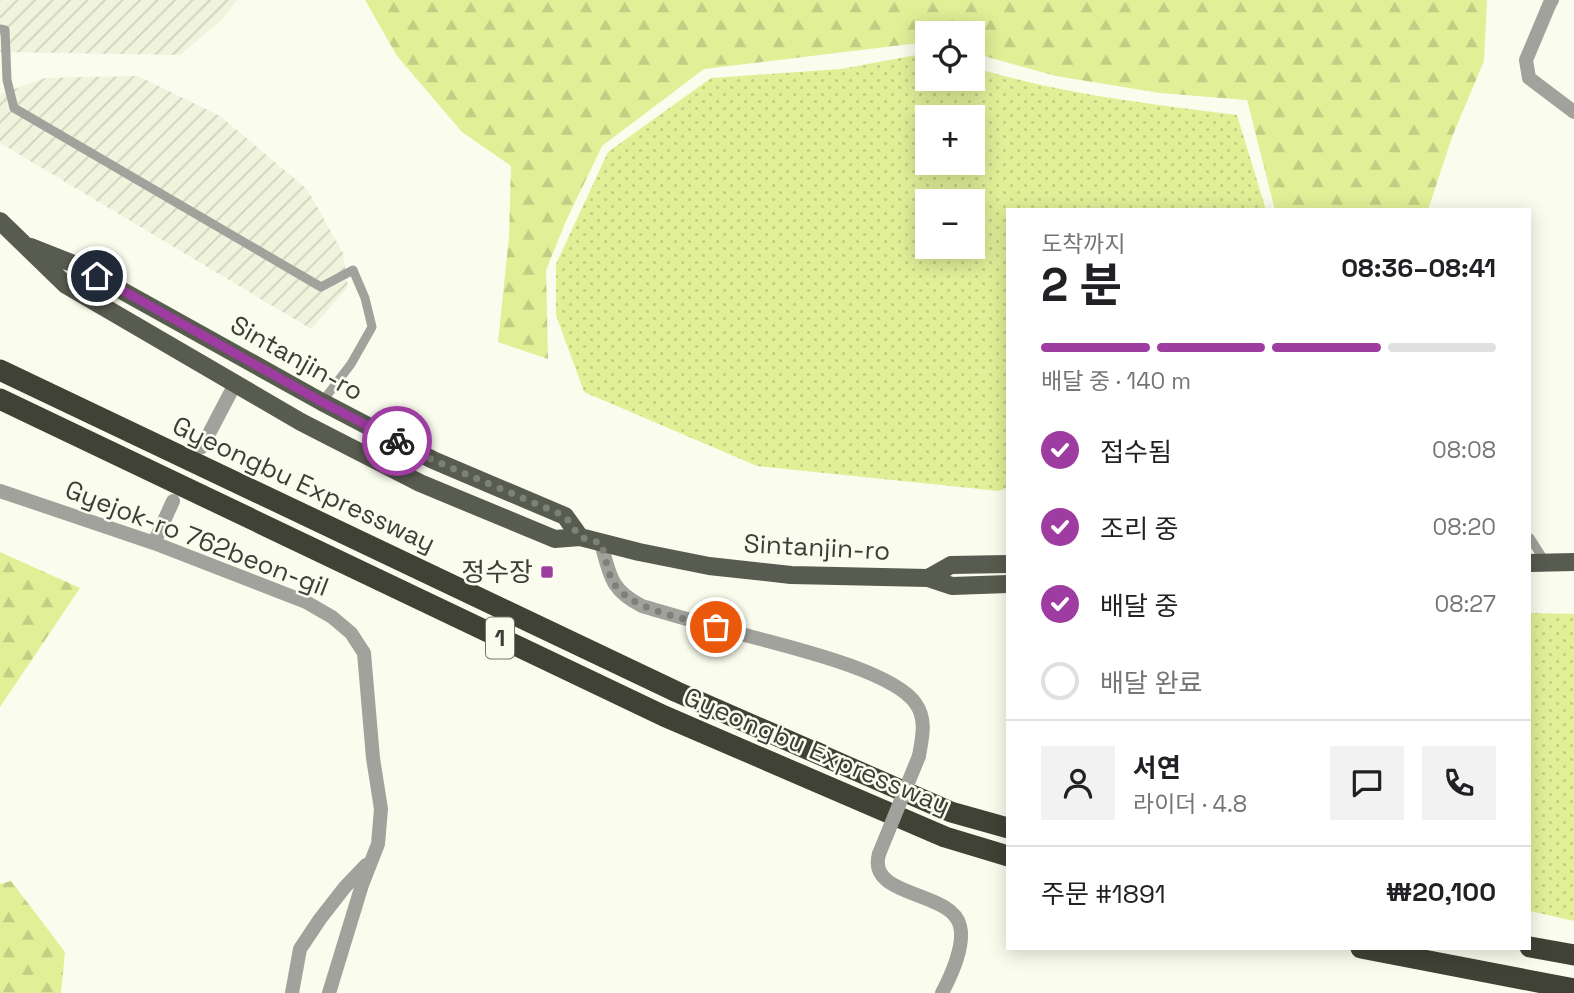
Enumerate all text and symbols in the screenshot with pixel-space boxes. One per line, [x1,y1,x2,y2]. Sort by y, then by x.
map controls [915,21,985,259]
button: locate [915,21,985,91]
button: + [915,105,985,175]
button: − [915,189,985,259]
text: 도착까지 [1041,229,1126,259]
pin [67,246,127,306]
text: 08:36–08:41 [1341,251,1496,285]
text: 2 분 [1041,256,1122,314]
icon: home [78,257,116,295]
street label: Sintanjin-ro [225,308,369,408]
text: 배달 중 · 140 m [1041,366,1191,396]
courier [362,406,432,476]
street label: Gyeongbu Expressway [167,408,441,560]
icon: bike [378,422,416,460]
icon: check [1041,431,1079,469]
text: 접수됨 [1100,435,1172,469]
text: 08:08 [1432,435,1496,465]
street label: Gyejok-ro 762beon-gil [60,472,334,604]
icon: check [1041,508,1079,546]
text: 조리 중 [1100,512,1178,546]
text: 08:20 [1432,512,1496,542]
street label: Sintanjin-ro [743,526,891,568]
place label: 정수장 [461,555,533,589]
marker: 정수장 [539,564,555,580]
icon: check [1041,585,1079,623]
text: 배달 중 [1100,589,1178,623]
text: 08:27 [1434,589,1496,619]
pin [686,597,746,657]
icon: bag [697,608,735,646]
road number: 1 [486,618,514,658]
text: 배달 완료 [1100,666,1202,700]
street label: Gyeongbu Expressway [679,679,955,823]
button: person [1041,746,1115,820]
button: chat [1330,746,1404,820]
button: phone [1422,746,1496,820]
text: 서연 [1133,751,1181,785]
text: 라이더 · 4.8 [1133,789,1247,819]
text: ₩20,100 [1386,875,1496,909]
text: 주문 #1891 [1041,877,1166,911]

